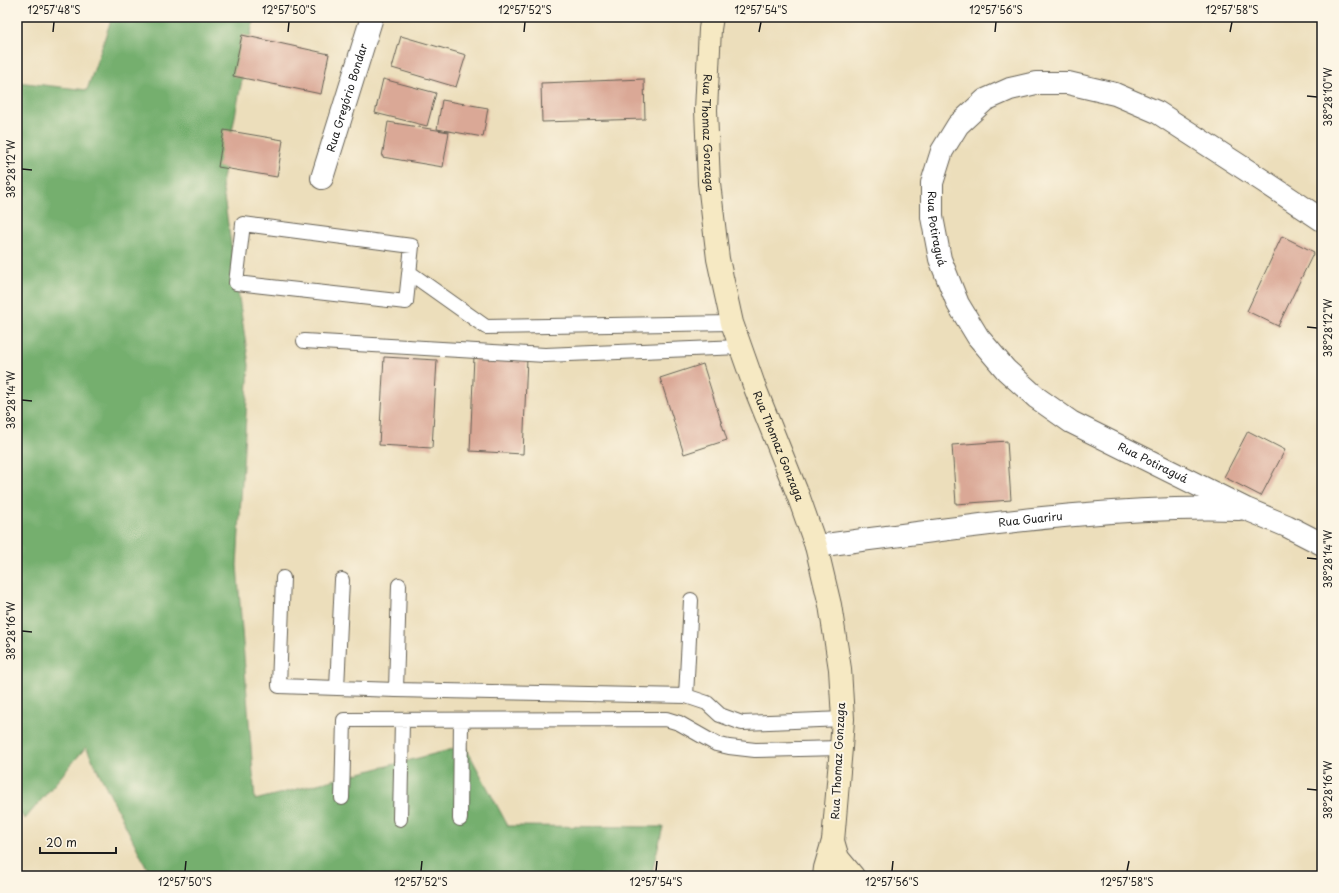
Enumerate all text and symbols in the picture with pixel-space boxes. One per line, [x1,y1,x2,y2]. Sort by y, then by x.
text: 12°57'48"S [27,2,81,17]
text: 12°57'50"S [262,2,316,17]
text: 12°57'52"S [498,2,552,17]
text: 12°57'54"S [734,2,788,17]
text: 12°57'56"S [969,2,1023,17]
text: 12°57'58"S [1205,2,1259,17]
street label: Rua Gregório Bondar [322,41,371,154]
text: 38°28'10"W [1320,67,1335,126]
street label: Rua Thomaz Gonzaga [698,74,719,192]
text: 38°28'12"W [3,139,18,198]
street label: Rua Potiraguá [924,191,951,269]
text: 38°28'12"W [1320,298,1335,357]
text: 38°28'14"W [3,370,18,429]
street label: Rua Thomaz Gonzaga [749,388,809,504]
street label: Rua Potiraguá [1115,438,1191,487]
street label: Rua Guariru [997,507,1063,531]
text: 38°28'14"W [1320,529,1335,588]
text: 38°28'16"W [3,601,18,660]
street label: Rua Thomaz Gonzaga [826,702,849,820]
text: 38°28'16"W [1320,760,1335,819]
scale bar [40,829,116,855]
text: 20 m [46,833,77,851]
text: 12°57'50"S [158,874,212,889]
text: 12°57'52"S [394,874,448,889]
text: 12°57'54"S [629,874,683,889]
text: 12°57'56"S [865,874,919,889]
text: 12°57'58"S [1100,874,1154,889]

